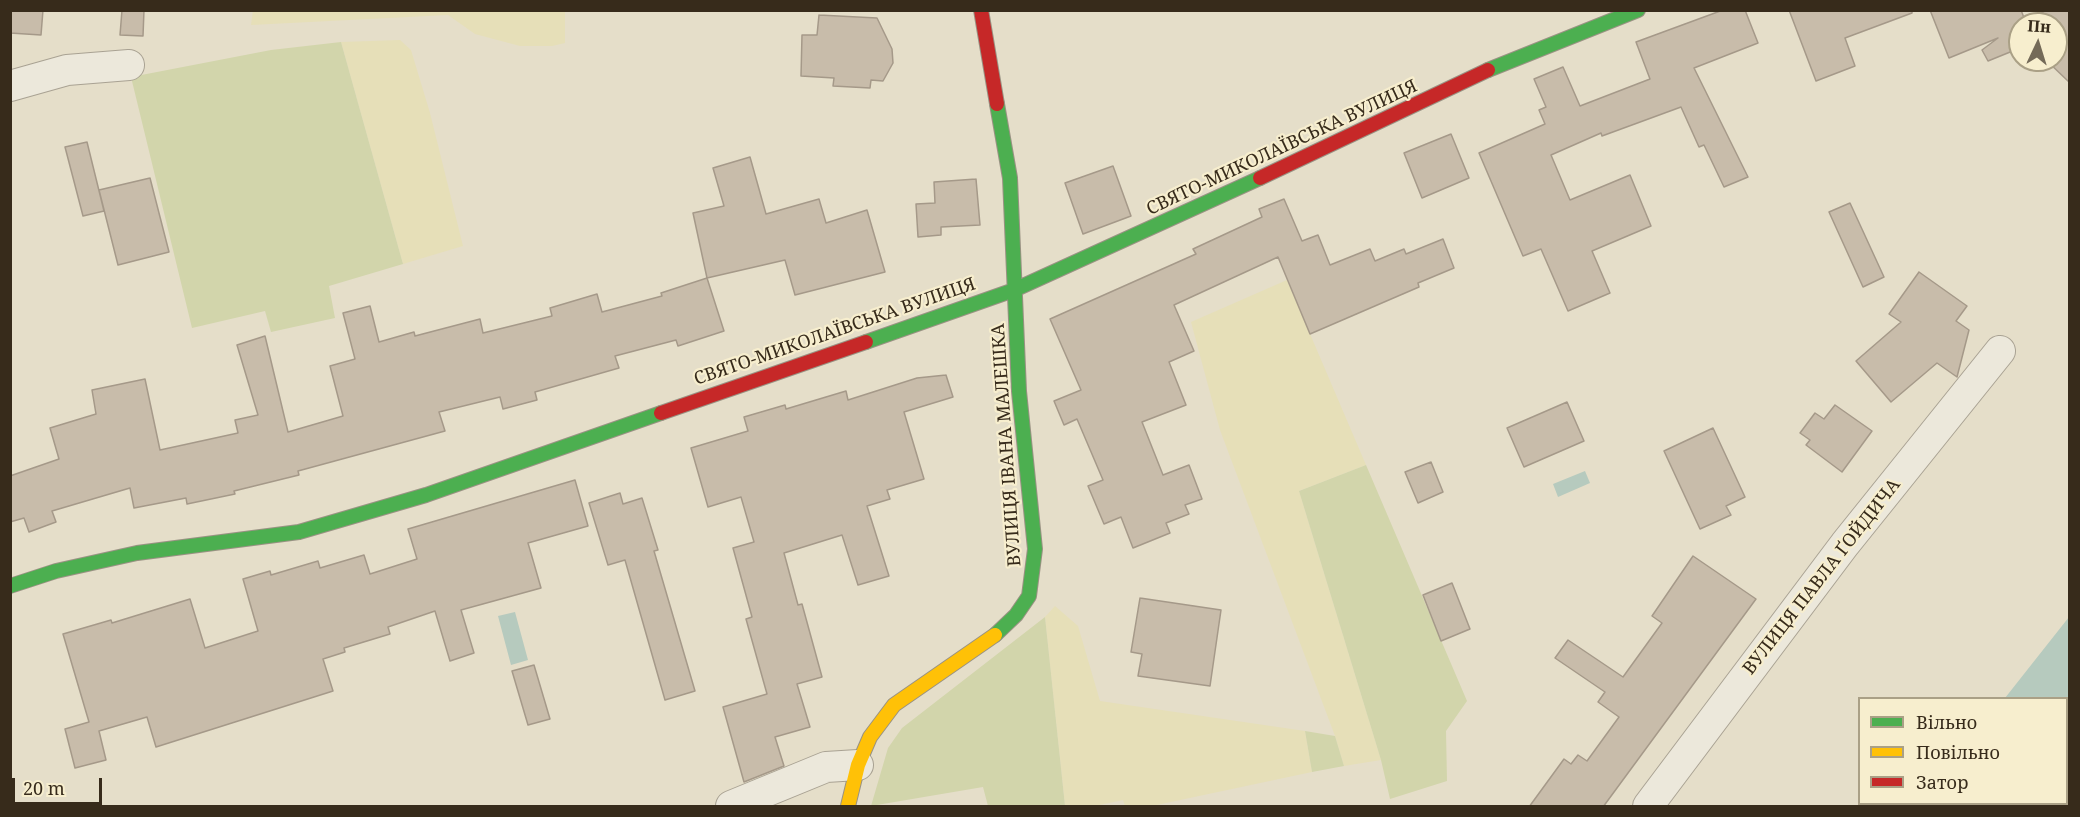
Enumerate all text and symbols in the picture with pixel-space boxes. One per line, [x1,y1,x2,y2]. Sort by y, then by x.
north arrow [2008,12,2068,72]
text: Пн [2027,14,2052,38]
street label: СВЯТО-МИКОЛАЇВСЬКА ВУЛИЦЯ [1143,76,1421,220]
street label: СВЯТО-МИКОЛАЇВСЬКА ВУЛИЦЯ [691,274,979,390]
street label: ВУЛИЦЯ ІВАНА МАЛЕШКА [988,323,1026,567]
street label: ВУЛИЦЯ ПАВЛА ҐОЙДИЧА [1739,475,1905,679]
legend [1858,697,2068,805]
text: Вільно [1916,710,1977,734]
text: Повільно [1916,740,2000,764]
scale bar [15,766,105,804]
text: Затор [1916,770,1968,794]
text: 20 m [23,776,65,800]

